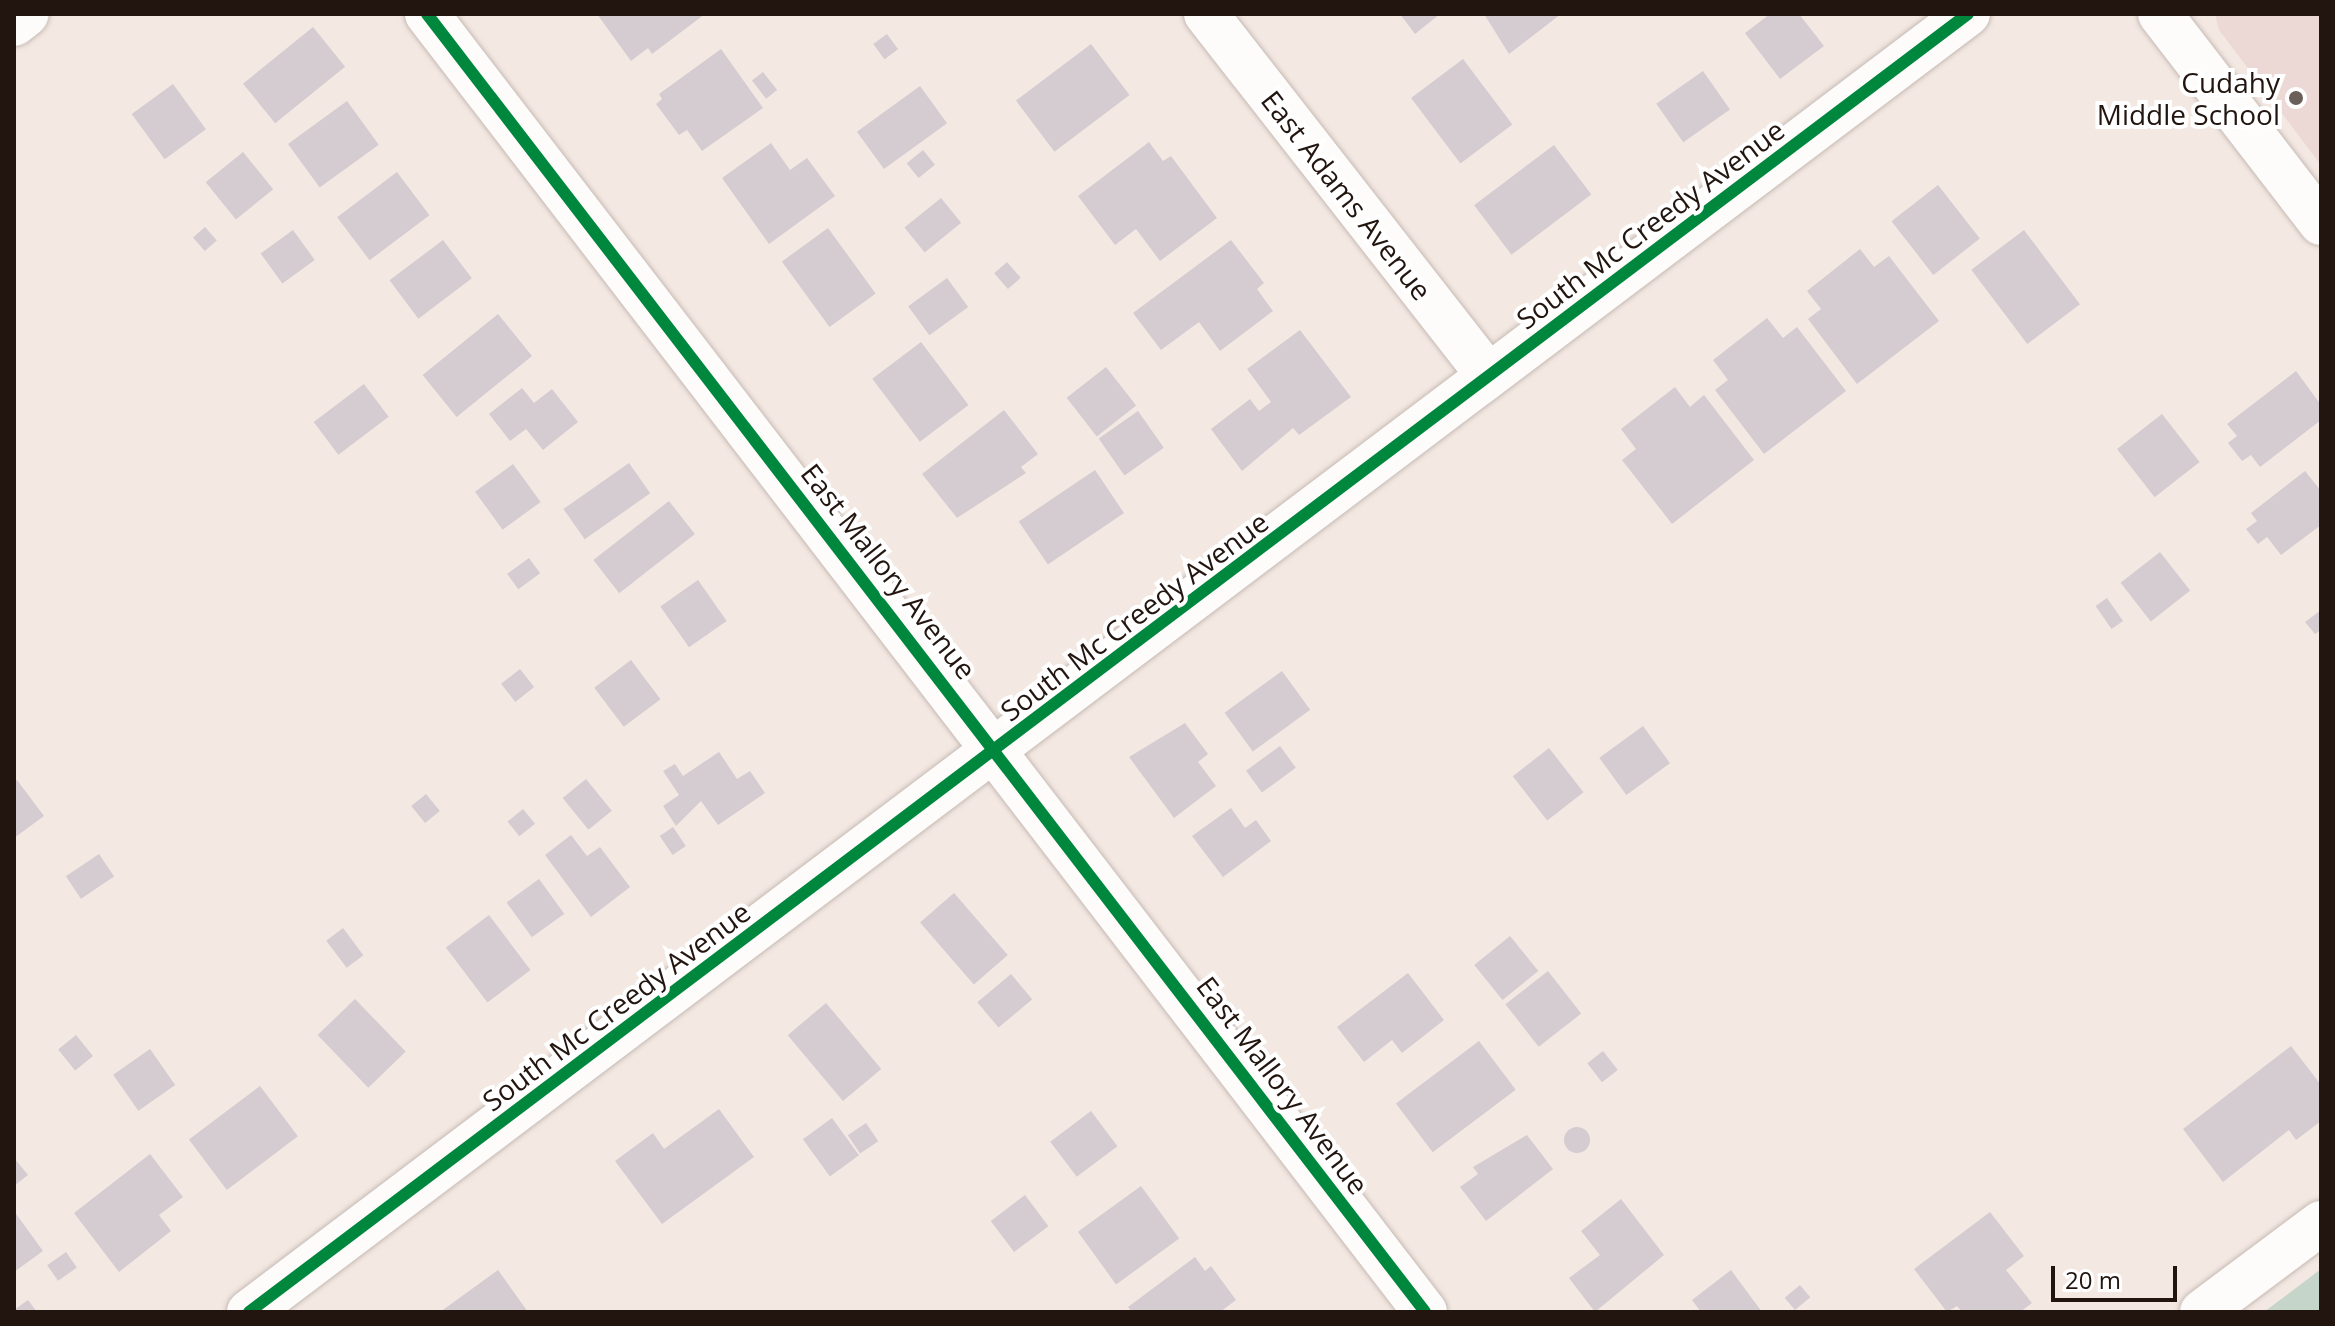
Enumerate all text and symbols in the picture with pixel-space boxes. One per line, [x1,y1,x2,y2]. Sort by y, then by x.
place label: Cudahy Middle School [2097,65,2280,131]
street label: East Adams Avenue [1255,84,1439,306]
marker: Cudahy Middle School [2287,89,2305,107]
street label: South Mc Creedy Avenue [1510,112,1790,336]
street label: East Mallory Avenue [795,457,983,685]
street label: South Mc Creedy Avenue [994,504,1274,728]
street label: South Mc Creedy Avenue [476,894,756,1118]
street label: East Mallory Avenue [1190,970,1376,1200]
scale bar [2055,1250,2181,1300]
text: 20 m [2065,1263,2121,1296]

